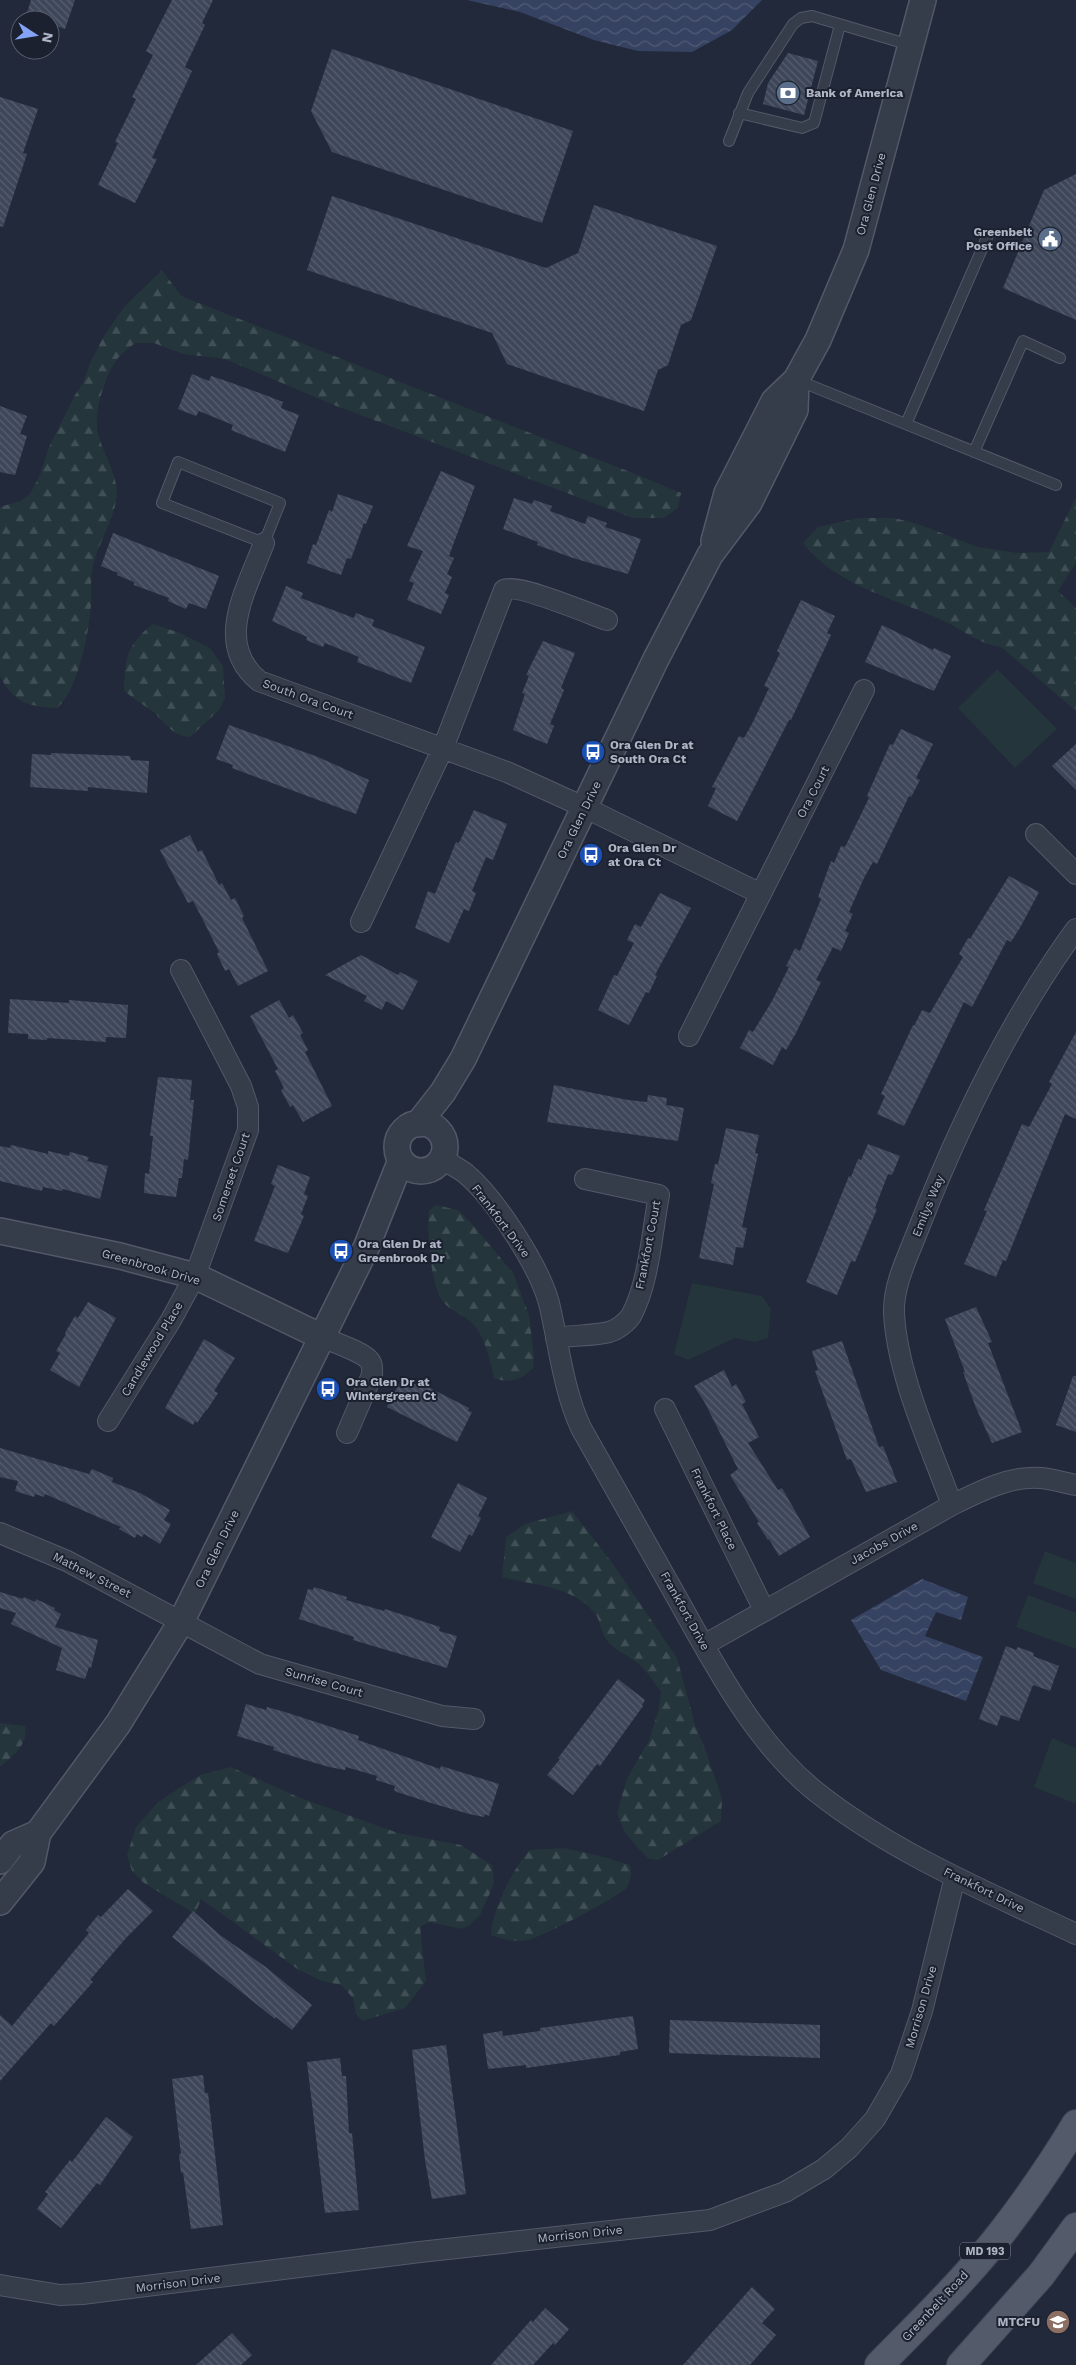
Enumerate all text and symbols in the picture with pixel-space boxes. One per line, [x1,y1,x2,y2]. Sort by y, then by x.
north arrow [10,10,60,60]
text: N [39,31,57,44]
bank icon: Bank of America [775,80,801,106]
place label: Bank of America [806,86,903,100]
street label: Ora Glen Drive [853,151,889,237]
place label: Greenbelt Post Office [966,225,1033,253]
public building icon: Greenbelt Post Office [1037,226,1063,252]
street label: South Ora Court [261,676,355,722]
place label: Ora Glen Dr at South Ora Ct [610,738,694,766]
bus stop icon: Ora Glen Dr at South Ora Ct [580,739,606,765]
street label: Ora Court [794,764,832,820]
street label: Ora Glen Drive [554,779,604,861]
place label: Ora Glen Dr at Ora Ct [608,841,677,869]
bus stop icon: Ora Glen Dr at Ora Ct [578,842,604,868]
street label: Somerset Court [209,1131,253,1223]
street label: Emilys Way [909,1172,947,1239]
street label: Frankfort Drive [469,1182,533,1260]
street label: Frankfort Court [633,1199,663,1291]
place label: Ora Glen Dr at Greenbrook Dr [358,1237,445,1265]
bus stop icon: Ora Glen Dr at Greenbrook Dr [328,1238,354,1264]
street label: Greenbrook Drive [100,1246,202,1288]
street label: Candlewood Place [118,1299,186,1399]
place label: Ora Glen Dr at Wintergreen Ct [346,1375,437,1403]
bus stop icon: Ora Glen Dr at Wintergreen Ct [315,1376,341,1402]
street label: Frankfort Place [688,1466,740,1552]
street label: Ora Glen Drive [192,1508,242,1590]
street label: Jacobs Drive [848,1519,920,1567]
street label: Mathew Street [51,1549,133,1601]
street label: Frankfort Drive [658,1569,712,1653]
street label: Sunrise Court [283,1664,365,1700]
street label: Frankfort Drive [941,1864,1027,1916]
street label: Morrison Drive [903,1964,939,2050]
street label: Morrison Drive [537,2223,623,2245]
road number: MD 193 [960,2242,1010,2260]
street label: Greenbelt Road [899,2268,971,2344]
street label: Morrison Drive [135,2271,221,2295]
school or university icon: MTCFU [1045,2309,1071,2335]
place label: MTCFU [998,2315,1040,2329]

